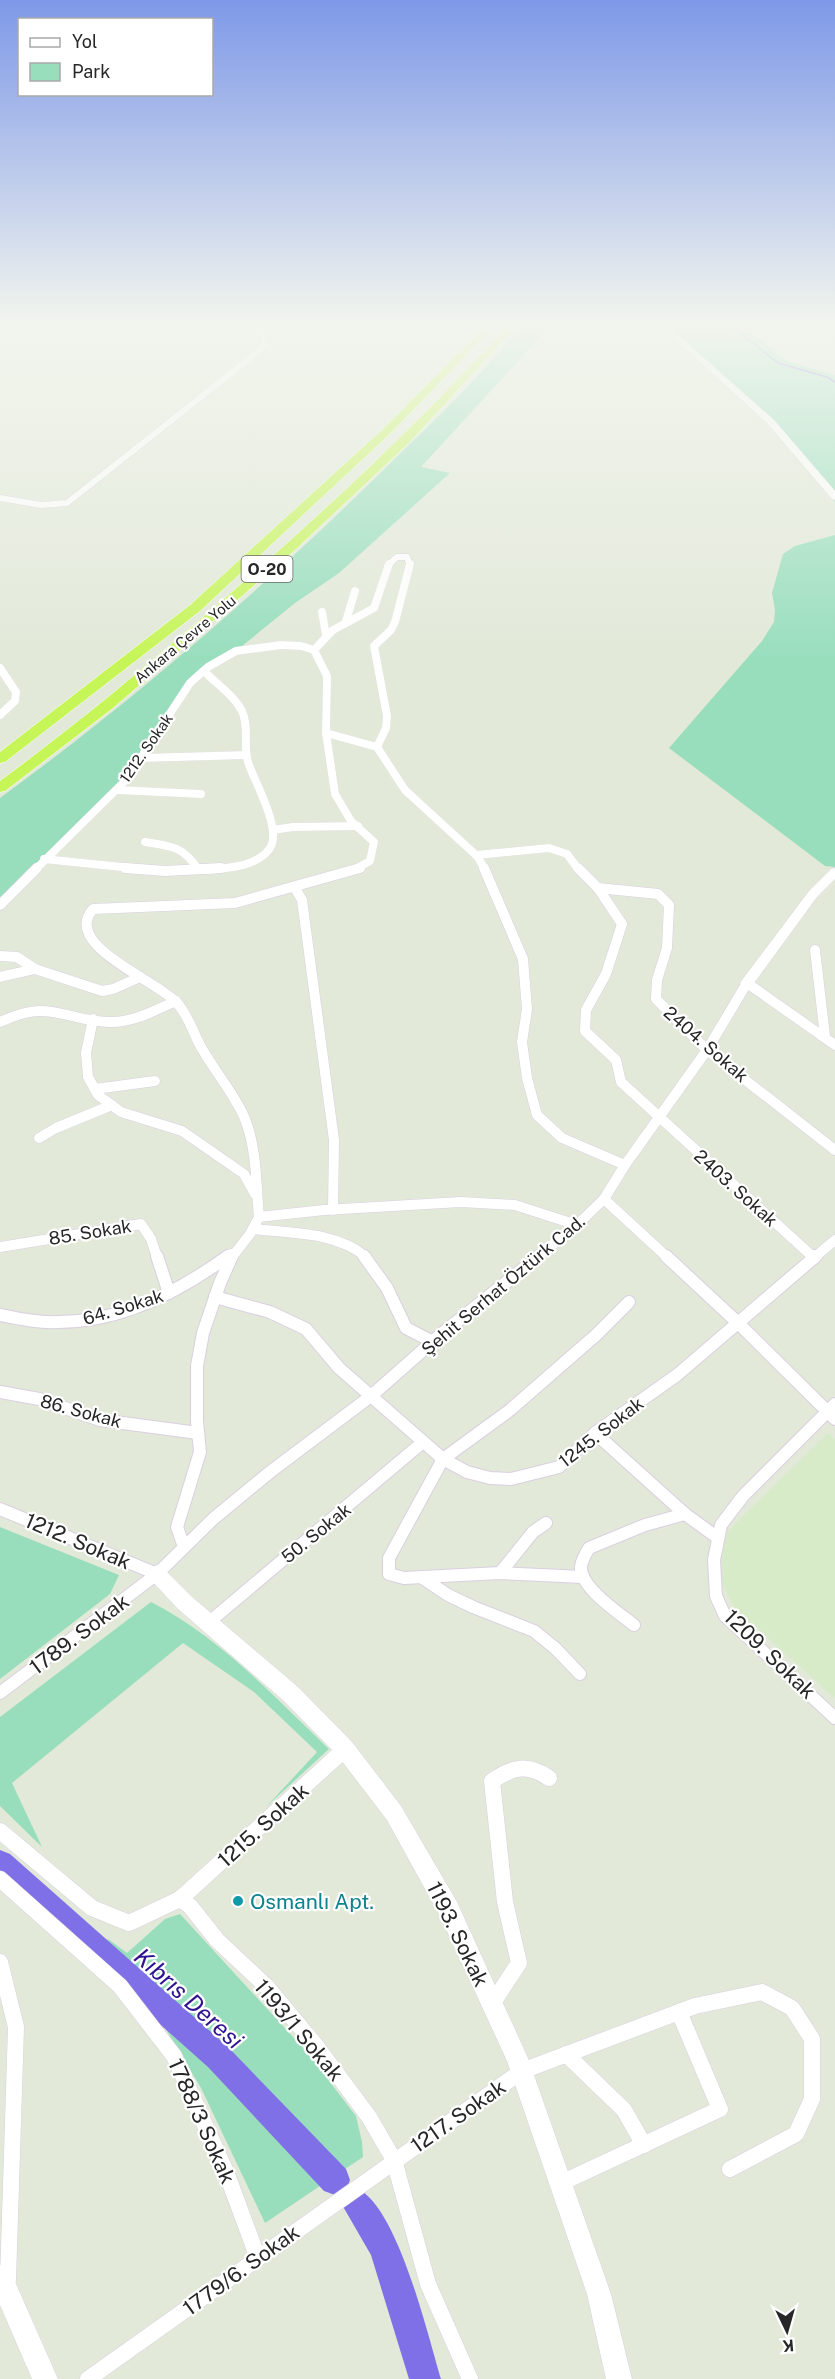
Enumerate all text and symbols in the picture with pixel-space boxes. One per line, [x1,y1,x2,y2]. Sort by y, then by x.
legend [18,18,213,96]
text: Yol [72,31,97,52]
text: Park [72,61,110,82]
road number: O-20 [242,556,292,582]
street label: Ankara Çevre Yolu [131,592,239,686]
street label: 1212. Sokak [116,710,176,786]
street label: 2404. Sokak [660,1002,752,1086]
street label: 2403. Sokak [690,1145,782,1231]
street label: Şehit Serhat Öztürk Cad. [416,1210,589,1360]
street label: 85. Sokak [47,1215,133,1249]
street label: 64. Sokak [80,1285,166,1329]
street label: 86. Sokak [38,1390,124,1432]
street label: 1245. Sokak [555,1393,647,1471]
street label: 50. Sokak [277,1499,355,1567]
street label: 1212. Sokak [21,1507,135,1575]
street label: 1789. Sokak [24,1588,134,1679]
street label: 1209. Sokak [719,1604,821,1704]
street label: 1215. Sokak [212,1778,314,1872]
street label: 1193. Sokak [422,1877,494,1991]
place label: Osmanlı Apt. [250,1889,374,1914]
marker: Osmanlı Apt. [231,1894,245,1908]
water label: Kıbrıs Deresi [129,1942,249,2054]
street label: 1193/1 Sokak [249,1974,349,2086]
street label: 1788/3 Sokak [163,2055,241,2188]
street label: 1217. Sokak [406,2074,510,2158]
street label: 1779/6. Sokak [178,2219,304,2321]
north arrow [757,2301,817,2361]
text: K [781,2335,795,2355]

